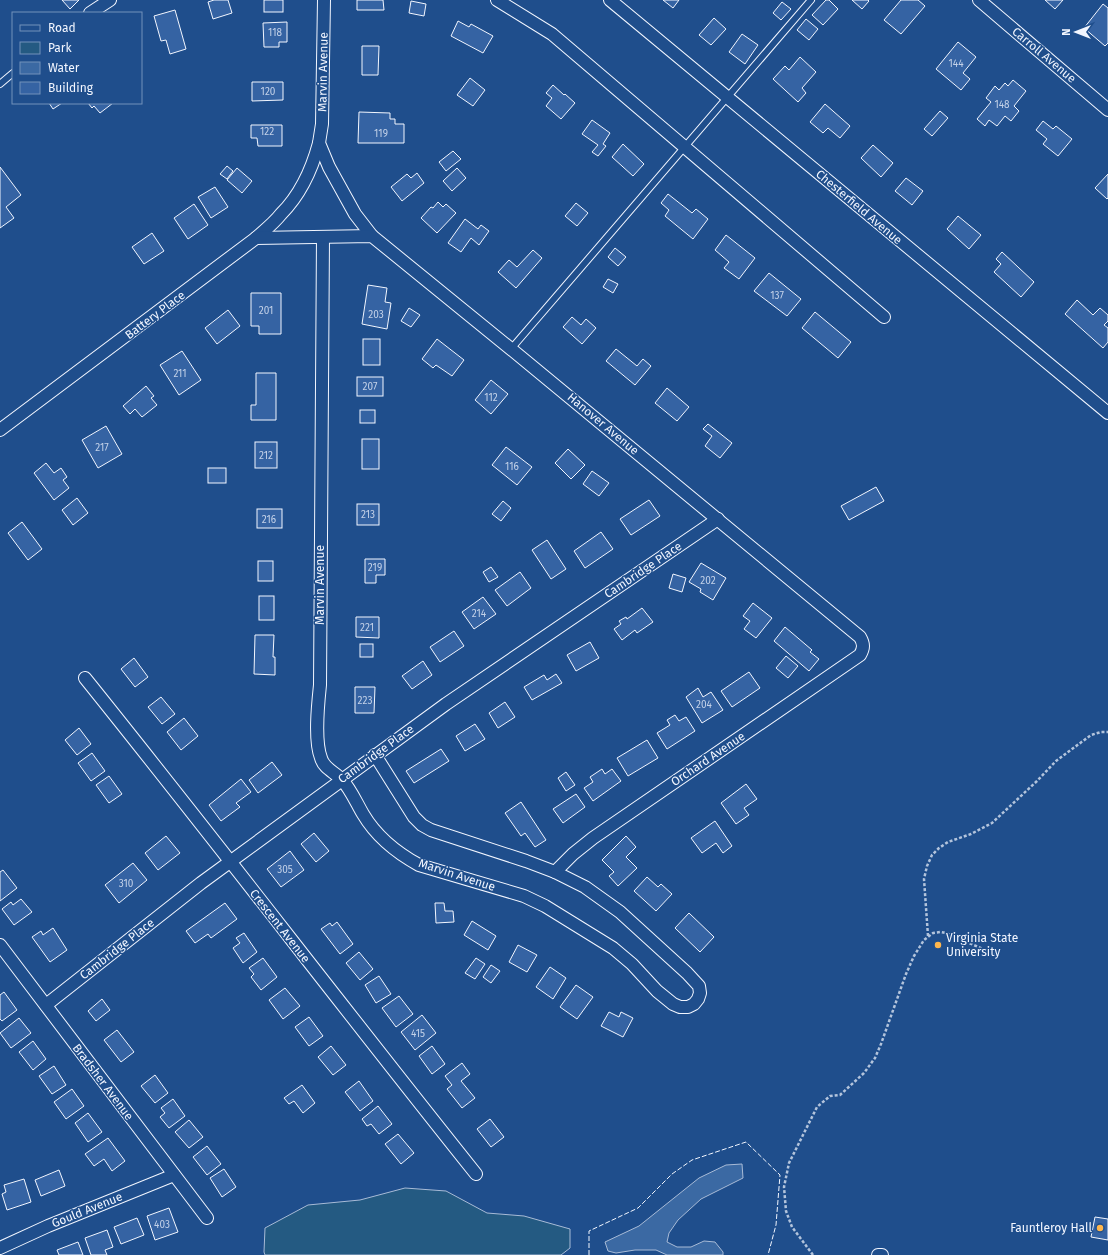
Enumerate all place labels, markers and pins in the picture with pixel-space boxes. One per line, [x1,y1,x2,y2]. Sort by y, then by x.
place label: Virginia State University [946,931,1018,959]
marker: Virginia State University [933,940,943,950]
place label: Fauntleroy Hall [1010,1221,1092,1235]
marker: Fauntleroy Hall [1095,1223,1105,1233]

